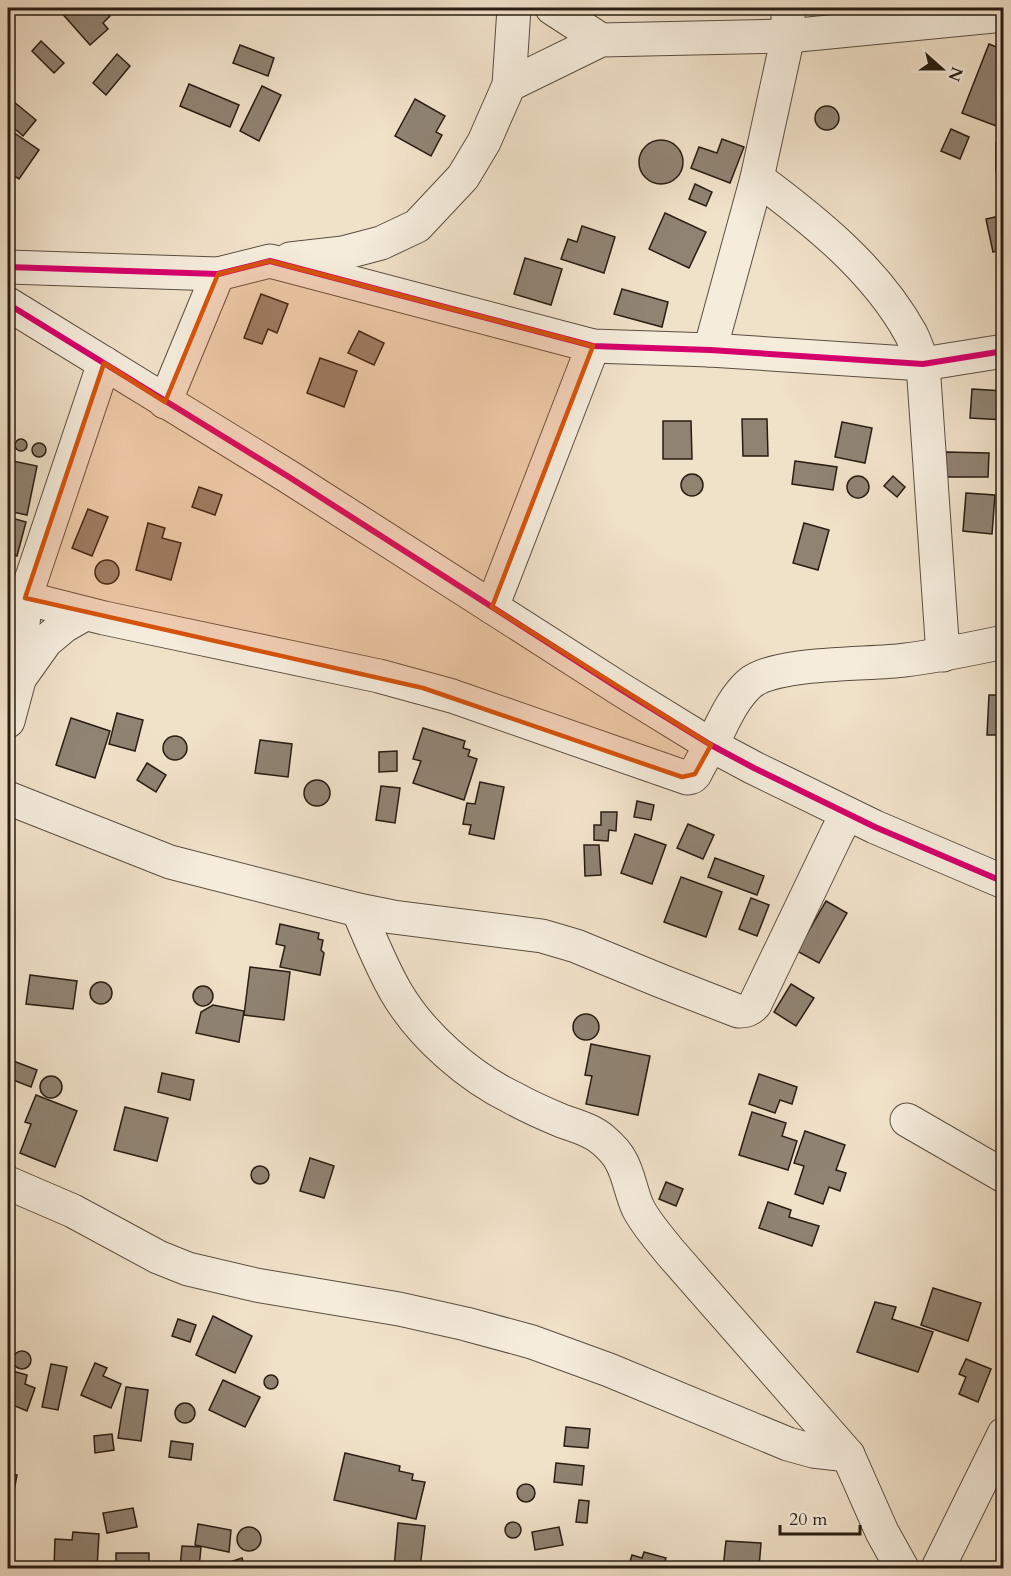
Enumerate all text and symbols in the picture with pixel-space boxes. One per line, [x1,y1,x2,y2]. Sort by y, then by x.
north arrow [912,39,972,99]
text: N [942,64,968,85]
scale bar [780,1498,860,1536]
text: 20 m [789,1507,828,1532]

